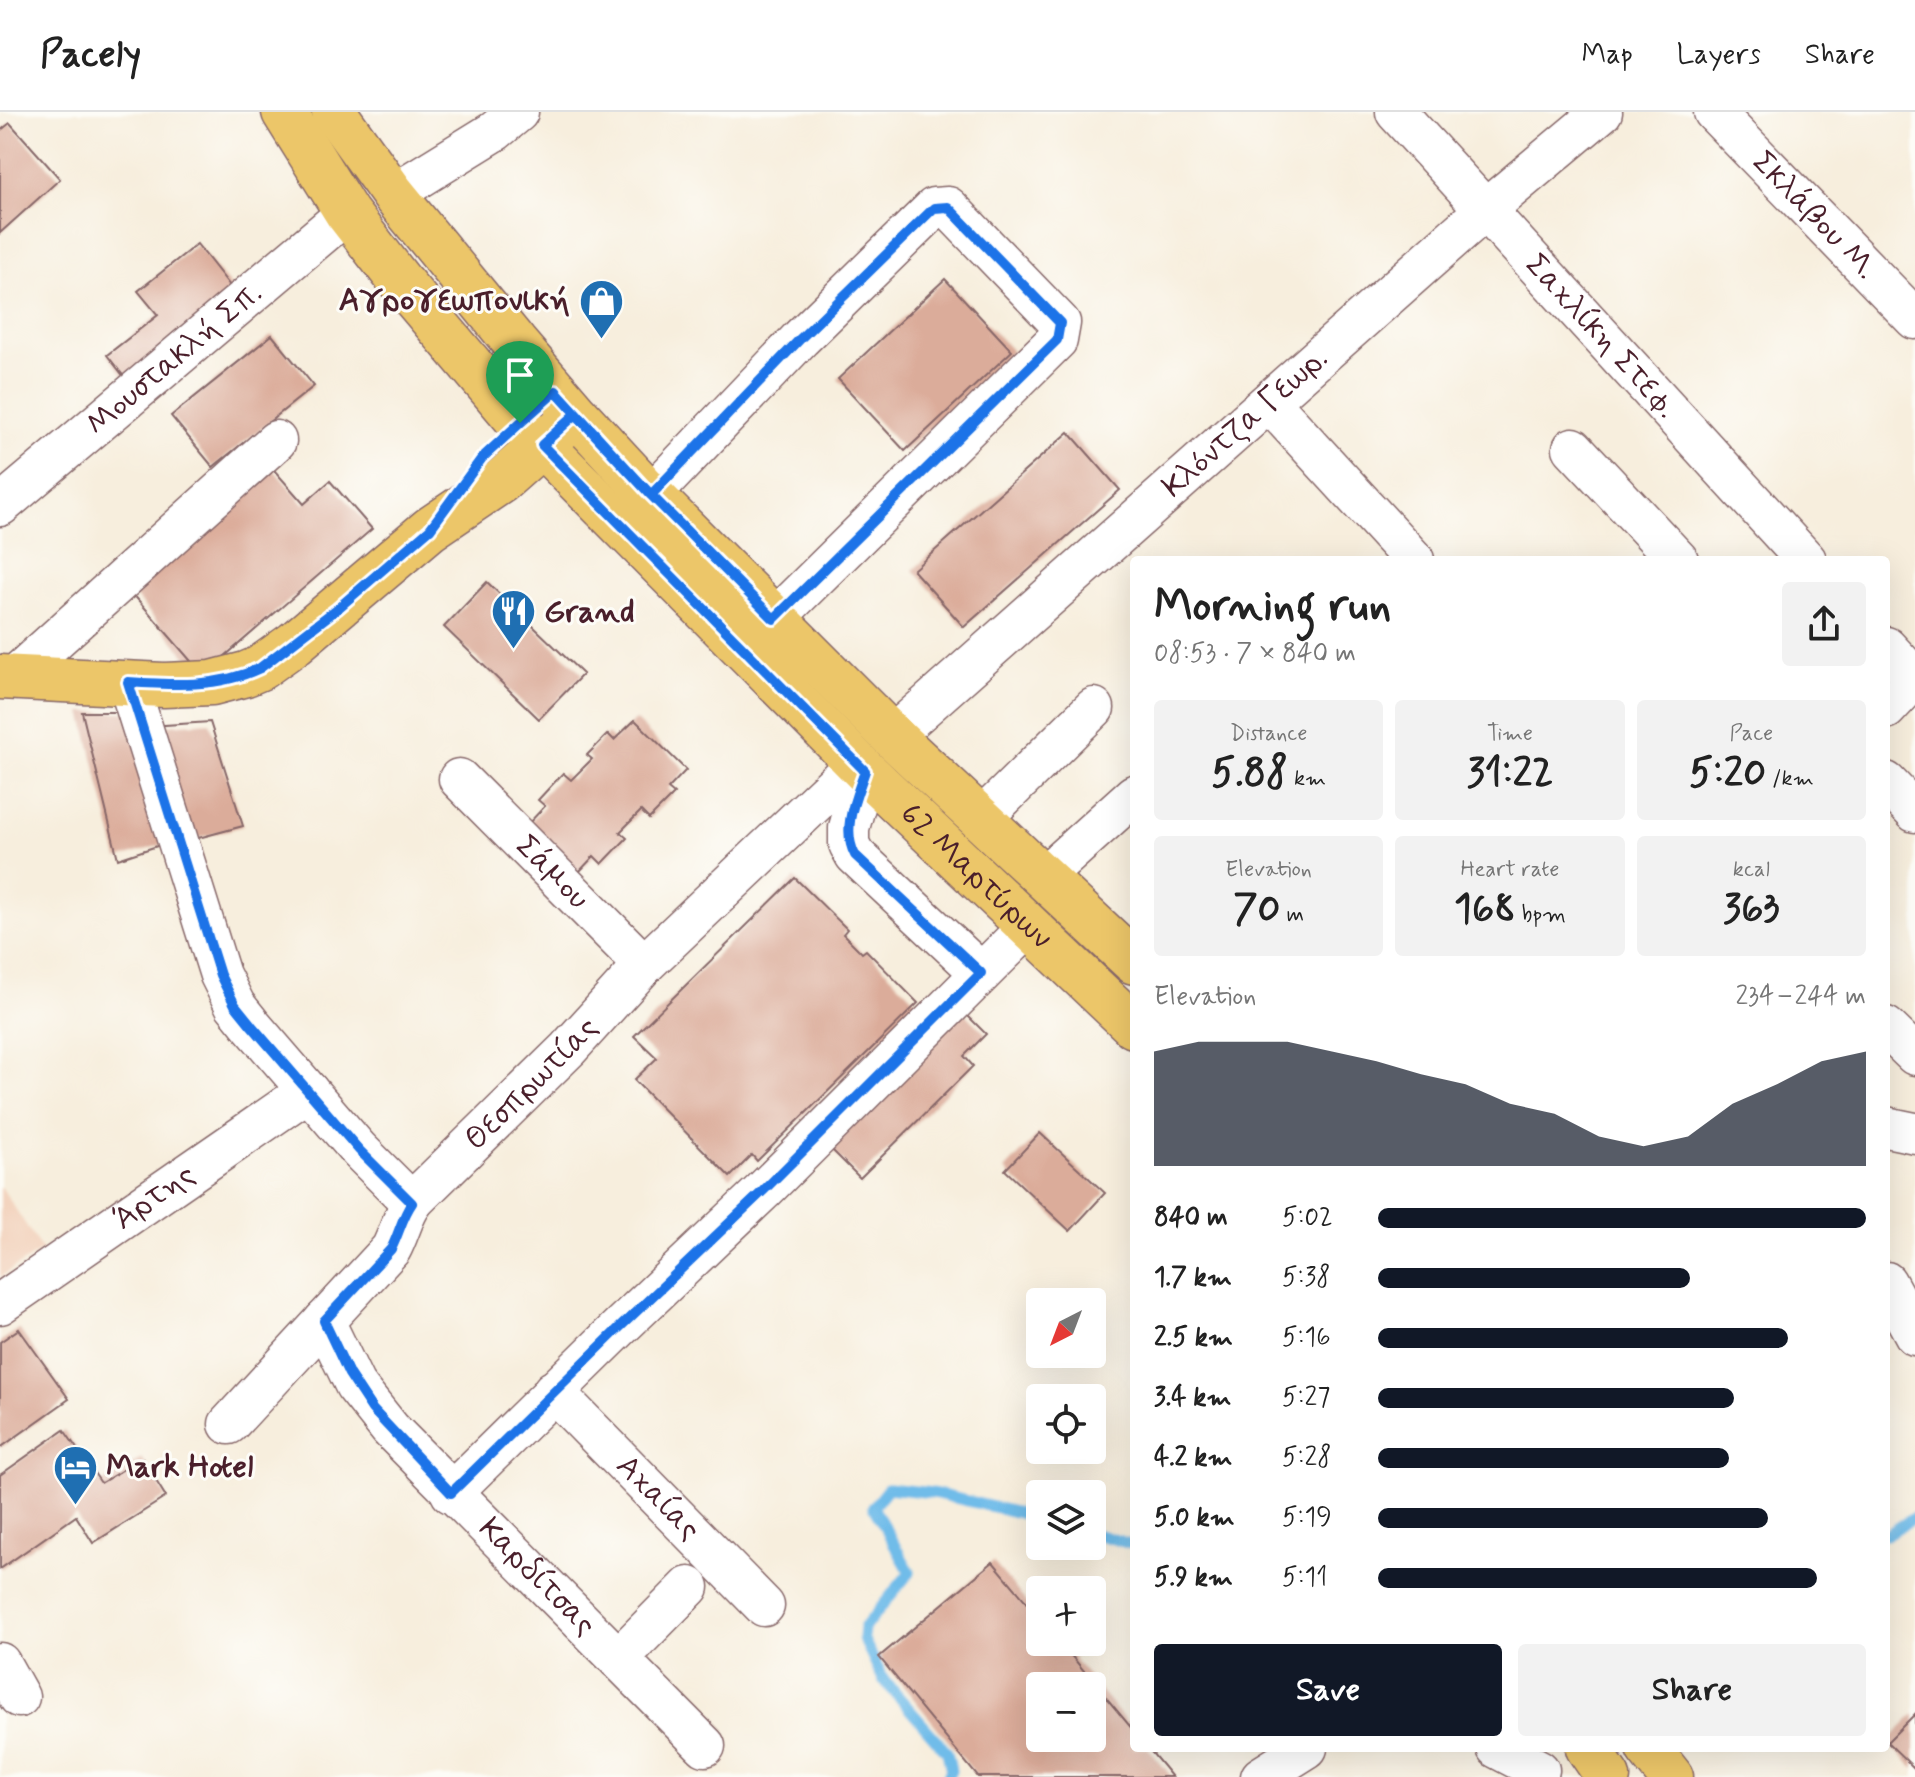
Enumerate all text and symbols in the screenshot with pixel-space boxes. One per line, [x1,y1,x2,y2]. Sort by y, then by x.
text: Pacely [40,31,141,80]
text: Map [1582,37,1633,74]
text: Layers [1677,37,1761,74]
text: Share [1805,37,1875,74]
street label: Σκλάβου Μ. [1742,142,1886,289]
street label: Σαχλίκη Στεφ. [1515,245,1687,427]
street label: Μουστακλή Σπ. [77,272,271,445]
shop icon: Αγρογεωπονική [577,277,625,340]
place label: Αγρογεωπονική [339,280,570,322]
street label: Κλόντζα Γεωρ. [1153,338,1337,508]
pin [486,341,554,423]
icon: arrive [498,353,542,397]
text: Morning run [1154,578,1391,636]
button: share [1782,582,1866,666]
restaurant icon: Grand [489,588,537,651]
place label: Grand [544,591,635,633]
text: 08:53 · 7 × 840 m [1154,637,1356,671]
text: Distance [1230,720,1307,748]
text: Time [1487,720,1533,748]
text: Pace [1729,720,1773,748]
text: 5.88 [1211,748,1288,800]
text: 31:22 [1467,748,1553,800]
text: 5:20 [1689,748,1766,800]
text: km [1288,765,1326,793]
text: /km [1766,765,1814,793]
street label: 62 Μαρτύρων [891,794,1061,959]
street label: Σάμου [506,826,598,919]
text: Elevation [1225,856,1312,884]
text: Heart rate [1461,856,1559,884]
text: kcal [1733,856,1770,884]
text: 70 [1233,884,1281,936]
text: 168 [1454,884,1516,936]
text: 363 [1723,884,1780,936]
text: m [1281,901,1304,929]
text: bpm [1516,901,1566,929]
text: Elevation [1154,980,1256,1014]
text: 234–244 m [1735,980,1866,1014]
street label: Θεσπρωτίας [455,1008,608,1160]
street label: Άρτης [106,1154,204,1240]
text: 840 m [1154,1201,1228,1235]
text: 5:02 [1282,1201,1333,1235]
text: 1.7 km [1154,1261,1232,1295]
text: 5:38 [1282,1261,1331,1295]
north arrow [1026,1288,1106,1368]
map controls [1026,1288,1106,1752]
text: 2.5 km [1154,1321,1233,1355]
text: 5:16 [1282,1321,1331,1355]
text: 3.4 km [1154,1381,1231,1415]
text: 5:27 [1282,1381,1330,1415]
button: locate [1026,1384,1106,1464]
text: 4.2 km [1154,1441,1232,1475]
text: 5:28 [1282,1441,1332,1475]
hotel icon: Mark Hotel [51,1443,99,1506]
place label: Mark Hotel [106,1446,253,1488]
street label: Αχαίας [606,1446,710,1550]
button: layers [1026,1480,1106,1560]
text: 5.0 km [1154,1501,1235,1535]
text: 5:19 [1282,1501,1332,1535]
street label: Καρδίτσας [469,1509,605,1645]
text: 5.9 km [1154,1561,1233,1595]
text: 5:11 [1282,1561,1327,1595]
button: + [1026,1576,1106,1656]
button: Save [1154,1644,1502,1736]
button: Share [1518,1644,1866,1736]
button: − [1026,1672,1106,1752]

